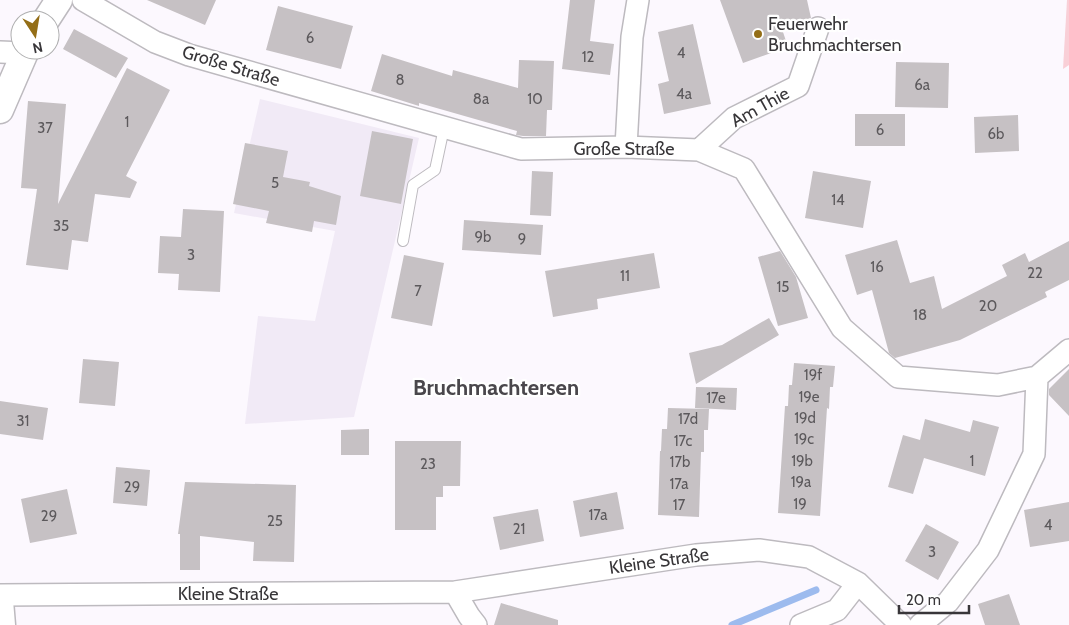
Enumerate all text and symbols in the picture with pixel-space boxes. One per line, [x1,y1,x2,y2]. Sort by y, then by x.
north arrow [10,10,60,60]
place label: Feuerwehr Bruchmachtersen [768,13,902,56]
marker: Feuerwehr Bruchmachtersen [752,28,764,40]
house number: 6 [306,29,314,47]
text: N [31,38,44,58]
street label: Große Straße [180,41,282,91]
house number: 4 [677,44,686,62]
house number: 12 [582,48,595,66]
house number: 8 [395,71,405,89]
house number: 6a [914,76,931,94]
street label: Am Thie [727,82,793,132]
house number: 4a [676,85,693,103]
house number: 8a [473,90,490,108]
house number: 10 [527,90,543,108]
house number: 1 [125,113,129,131]
house number: 37 [37,119,53,137]
house number: 6 [876,121,884,139]
house number: 6b [988,125,1004,143]
street label: Große Straße [574,138,674,160]
house number: 5 [271,174,279,192]
house number: 14 [831,191,845,209]
house number: 35 [53,217,69,235]
house number: 9b [475,228,491,246]
house number: 9 [518,230,526,248]
house number: 3 [187,246,195,264]
house number: 16 [870,258,884,276]
house number: 22 [1027,264,1043,282]
house number: 11 [620,267,630,285]
house number: 15 [776,278,790,296]
house number: 7 [414,282,422,300]
house number: 20 [979,297,997,315]
house number: 18 [913,306,927,324]
house number: 19f [804,366,822,384]
district label: Bruchmachtersen [413,374,579,401]
house number: 19e [798,388,820,406]
house number: 17e [706,389,726,407]
house number: 19d [794,409,816,427]
house number: 17d [678,410,698,428]
house number: 31 [16,412,30,430]
house number: 19c [794,430,814,448]
house number: 17c [674,432,693,450]
house number: 19b [791,452,813,470]
house number: 1 [970,452,974,470]
house number: 17b [670,453,690,471]
house number: 23 [420,455,436,473]
house number: 19a [791,473,812,491]
house number: 17a [669,475,689,493]
house number: 29 [124,478,140,496]
house number: 19 [793,495,807,513]
house number: 17 [673,496,686,514]
house number: 17a [588,506,608,524]
house number: 29 [41,507,57,525]
house number: 25 [267,512,283,530]
house number: 4 [1044,516,1053,534]
house number: 21 [513,520,525,538]
street label: Kleine Straße [608,543,710,579]
house number: 3 [928,543,936,561]
scale bar [899,582,969,614]
street label: Kleine Straße [178,583,278,605]
text: 20 m [906,591,941,609]

